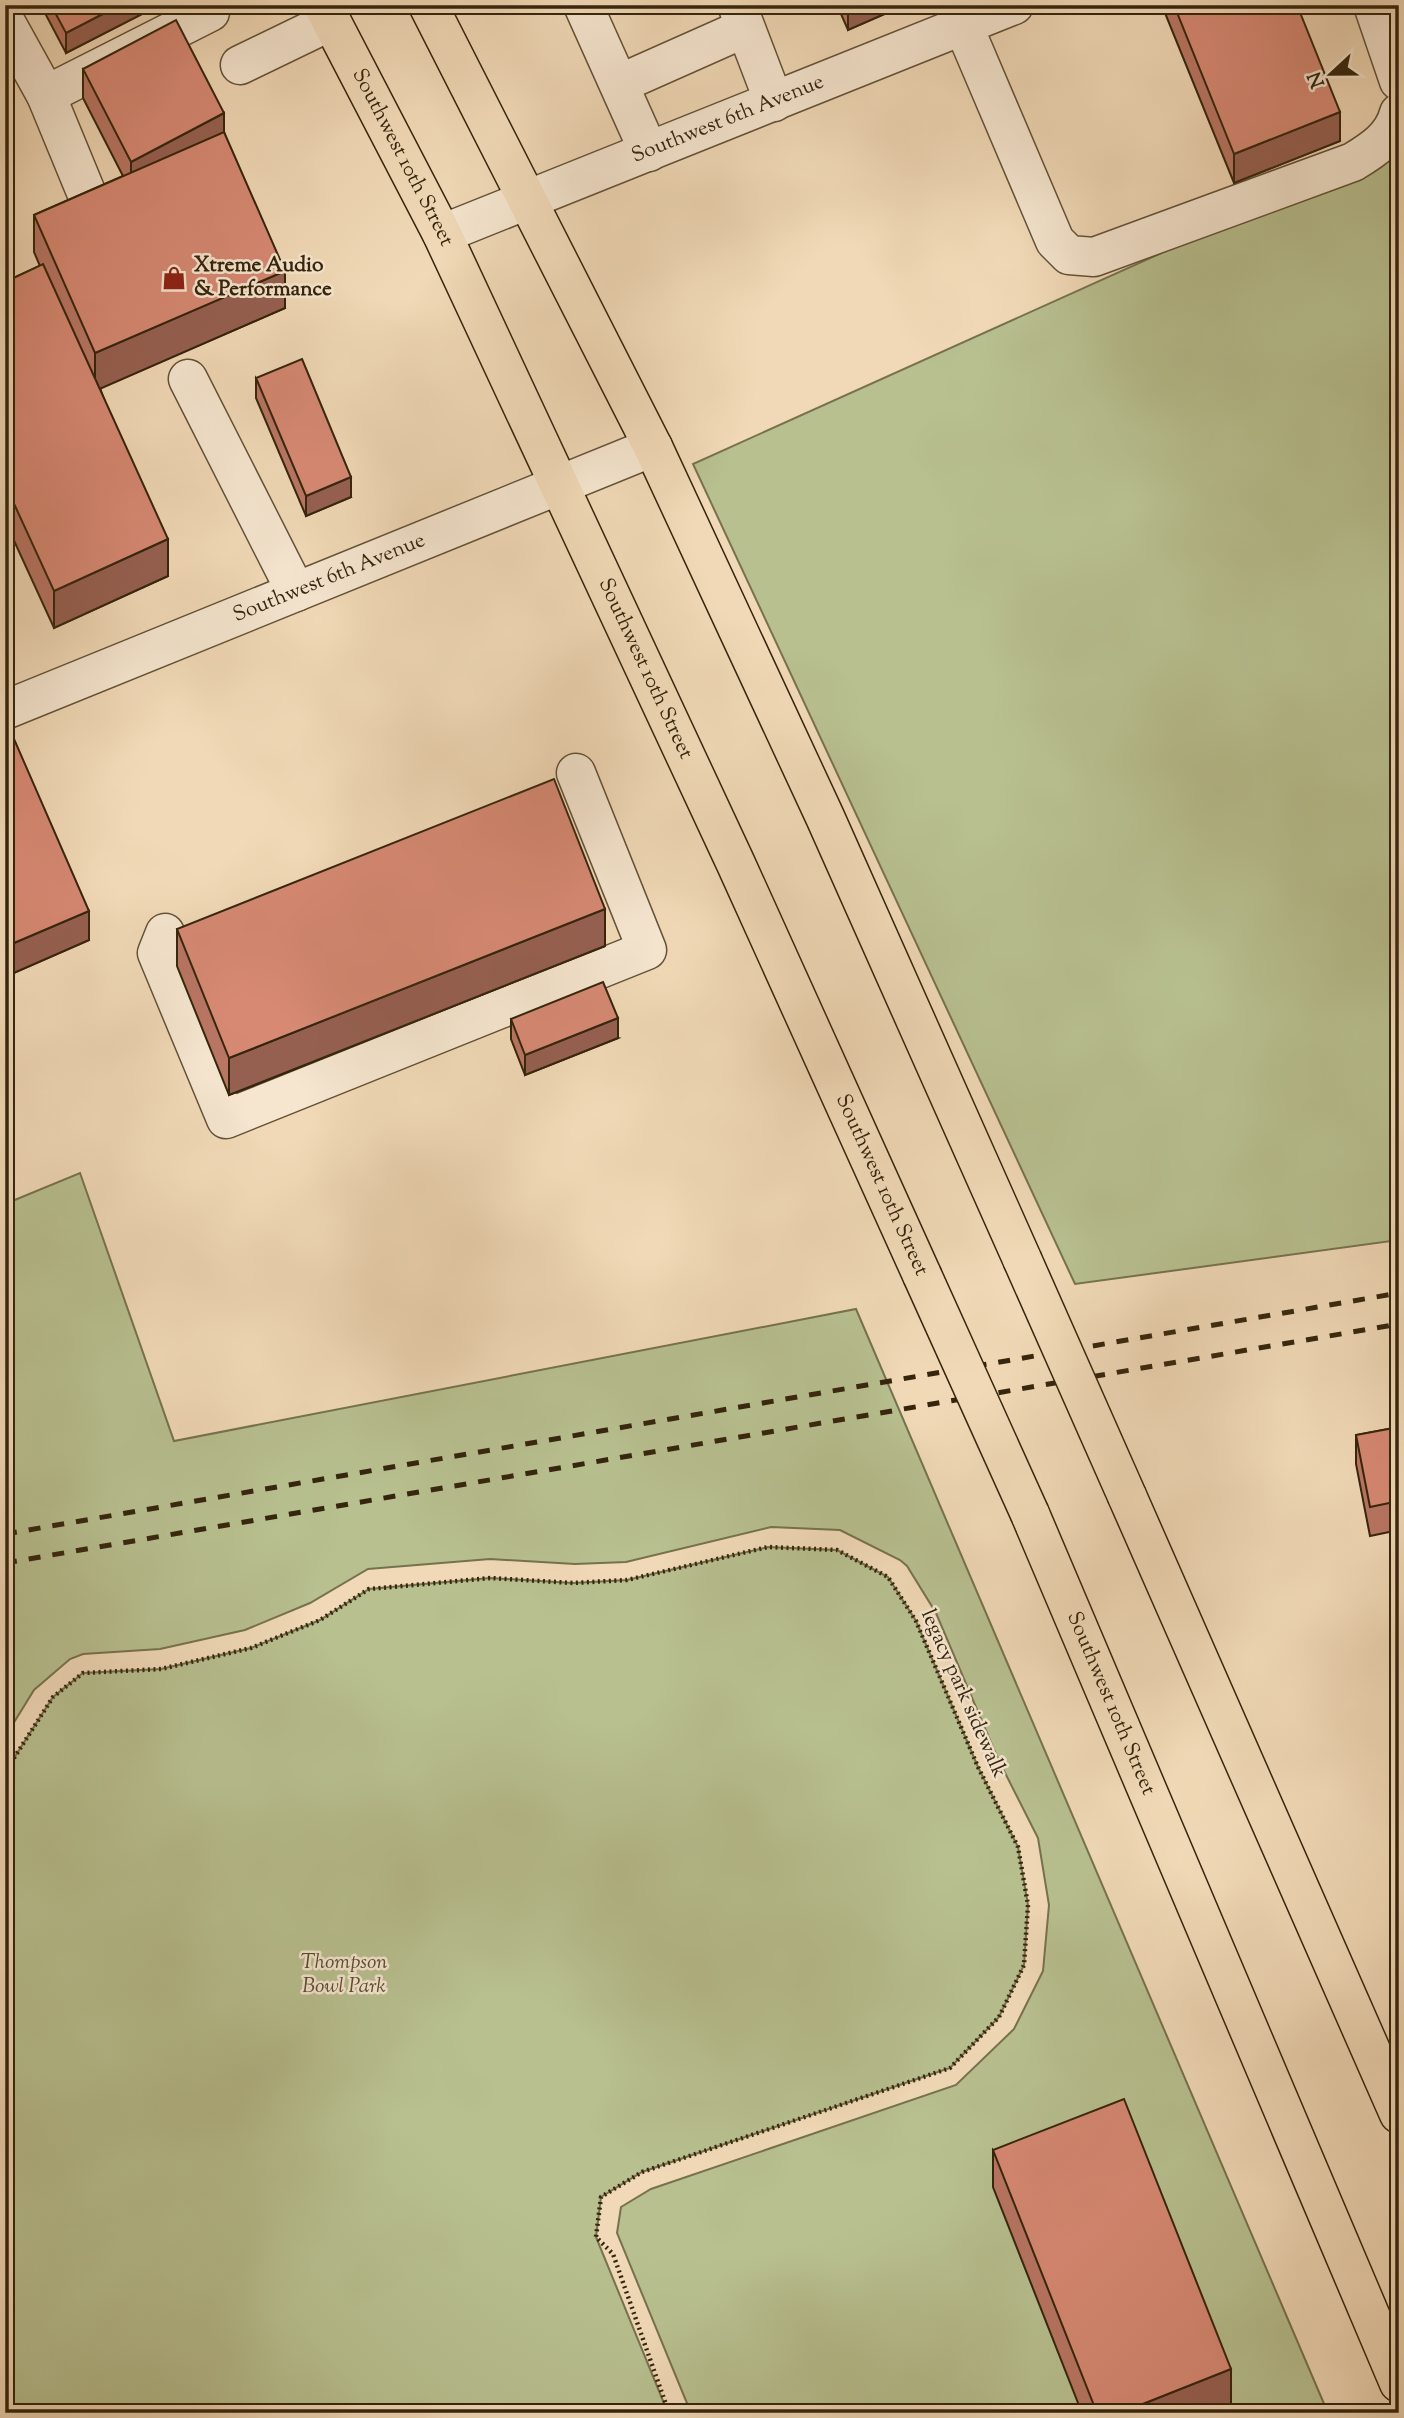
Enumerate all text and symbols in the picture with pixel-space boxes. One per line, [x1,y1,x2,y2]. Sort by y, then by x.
north arrow [1296,38,1366,108]
street label: Southwest 10th Street [344,64,461,251]
text: N [1302,67,1333,92]
street label: Southwest 6th Avenue [627,68,829,172]
place label: Xtreme Audio & Performance [194,251,332,305]
shop icon: Xtreme Audio & Performance [160,264,188,292]
street label: Southwest 6th Avenue [229,526,430,631]
street label: Southwest 10th Street [590,574,700,764]
street label: Southwest 10th Street [827,1090,936,1281]
street label: legacy park sidewalk [912,1605,1014,1784]
street label: Southwest 10th Street [1058,1607,1163,1800]
park label: Thompson Bowl Park [301,1948,387,2002]

